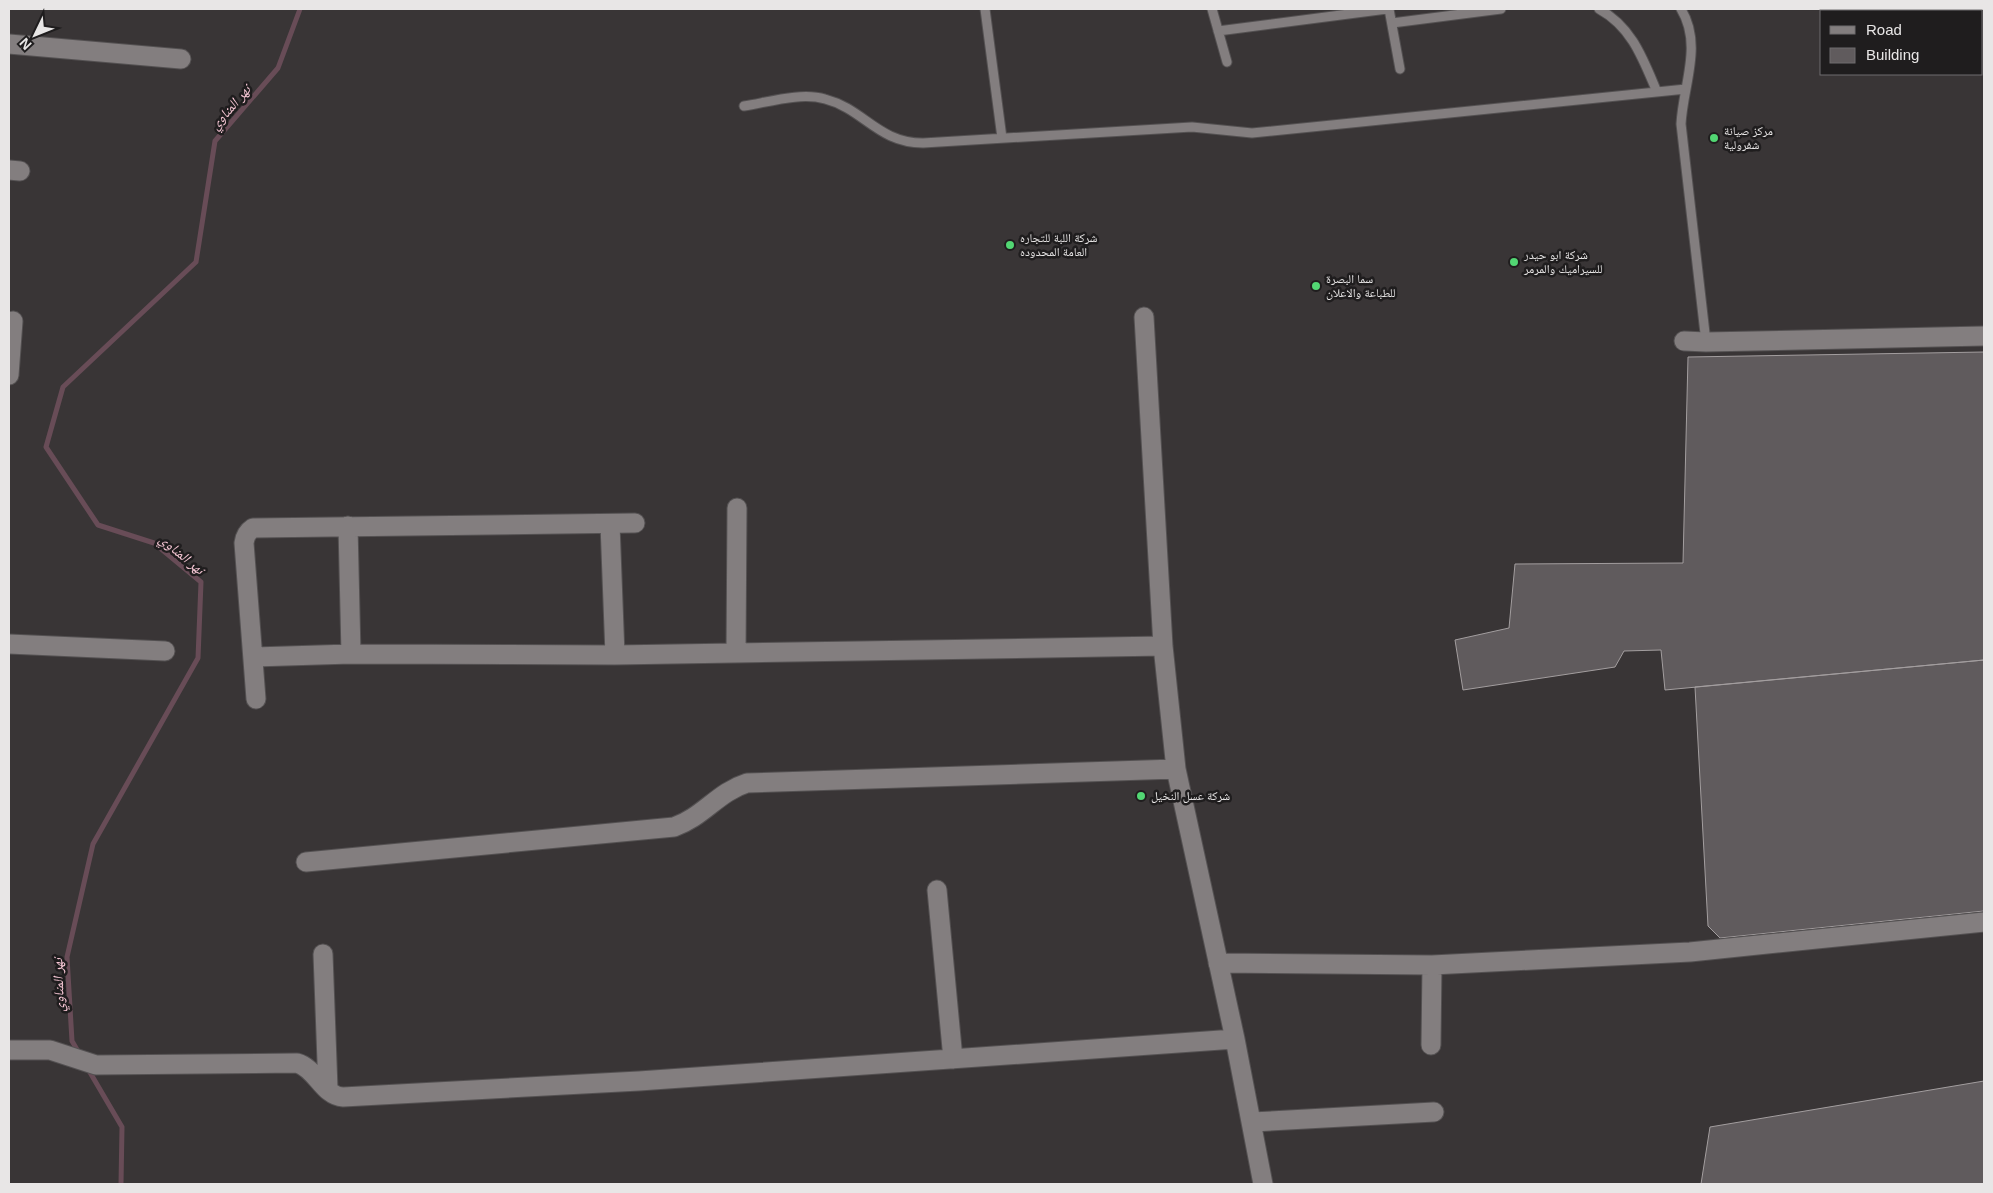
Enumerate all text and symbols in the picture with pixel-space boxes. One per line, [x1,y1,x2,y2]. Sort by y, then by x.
north arrow [10,10,60,60]
legend [1820,10,1983,75]
text: Road [1866,21,1902,38]
text: N [16,35,35,53]
text: Building [1866,46,1919,63]
water label: نهر المناوي [206,80,258,135]
place label: مركز صيانة شفرولية [1724,124,1773,152]
marker: مركز صيانة شفرولية [1708,132,1720,144]
place label: شركة اللبة للتجاره العامة المحدوده [1020,231,1098,259]
marker: شركة اللبة للتجاره العامة المحدوده [1004,239,1016,251]
place label: شركة ابو حيدر للسيراميك والمرمر [1523,248,1603,276]
marker: شركة ابو حيدر للسيراميك والمرمر [1508,256,1520,268]
place label: سما البصرة للطباعة والاعلان [1326,272,1396,300]
marker: سما البصرة للطباعة والاعلان [1310,280,1322,292]
water label: نهر المناوي [154,531,209,581]
place label: شركة عسل النخيل [1151,789,1230,803]
marker: شركة عسل النخيل [1135,790,1147,802]
water label: نهر المناوي [49,956,70,1012]

